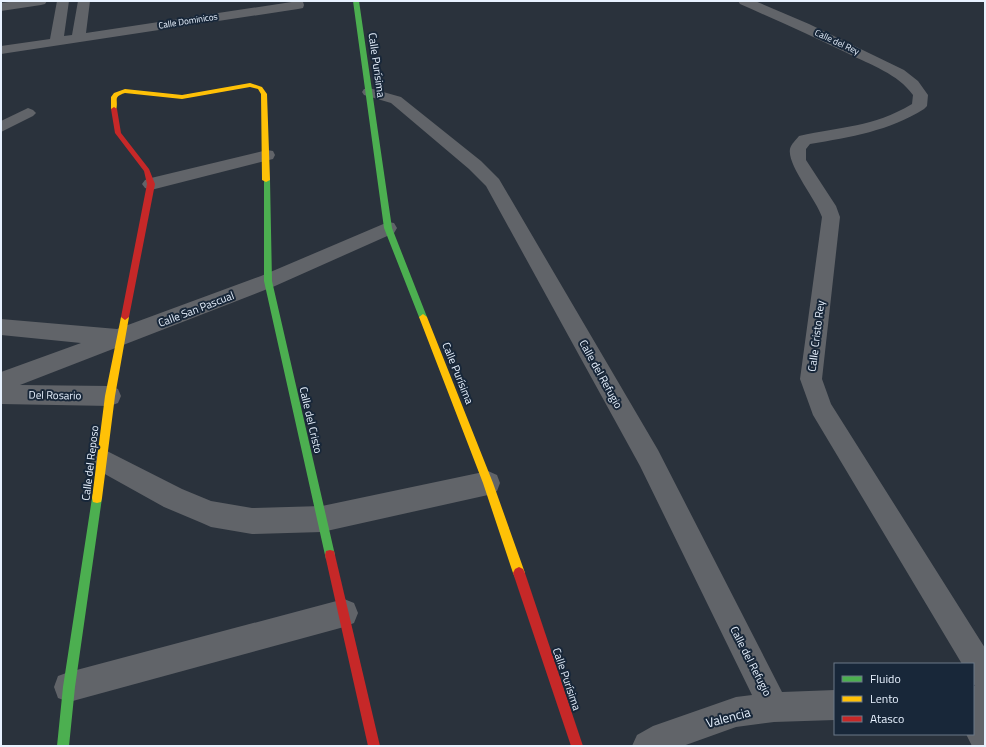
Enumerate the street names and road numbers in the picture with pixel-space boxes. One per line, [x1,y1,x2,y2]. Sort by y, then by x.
street label: Calle Dominicos [157,9,218,32]
street label: Calle del Rey [813,26,862,58]
street label: Calle Purísima [365,32,390,99]
street label: Calle San Pascual [156,287,236,331]
street label: Calle Cristo Rey [804,299,828,372]
street label: Calle del Refugio [575,337,627,411]
street label: Calle Purísima [438,340,478,407]
street label: Calle del Cristo [296,385,326,455]
street label: Del Rosario [28,387,82,403]
street label: Calle del Reposo [77,424,103,502]
street label: Calle del Refugio [727,623,776,699]
street label: Calle Purísima [549,645,585,713]
street label: Valencia [704,701,753,733]

